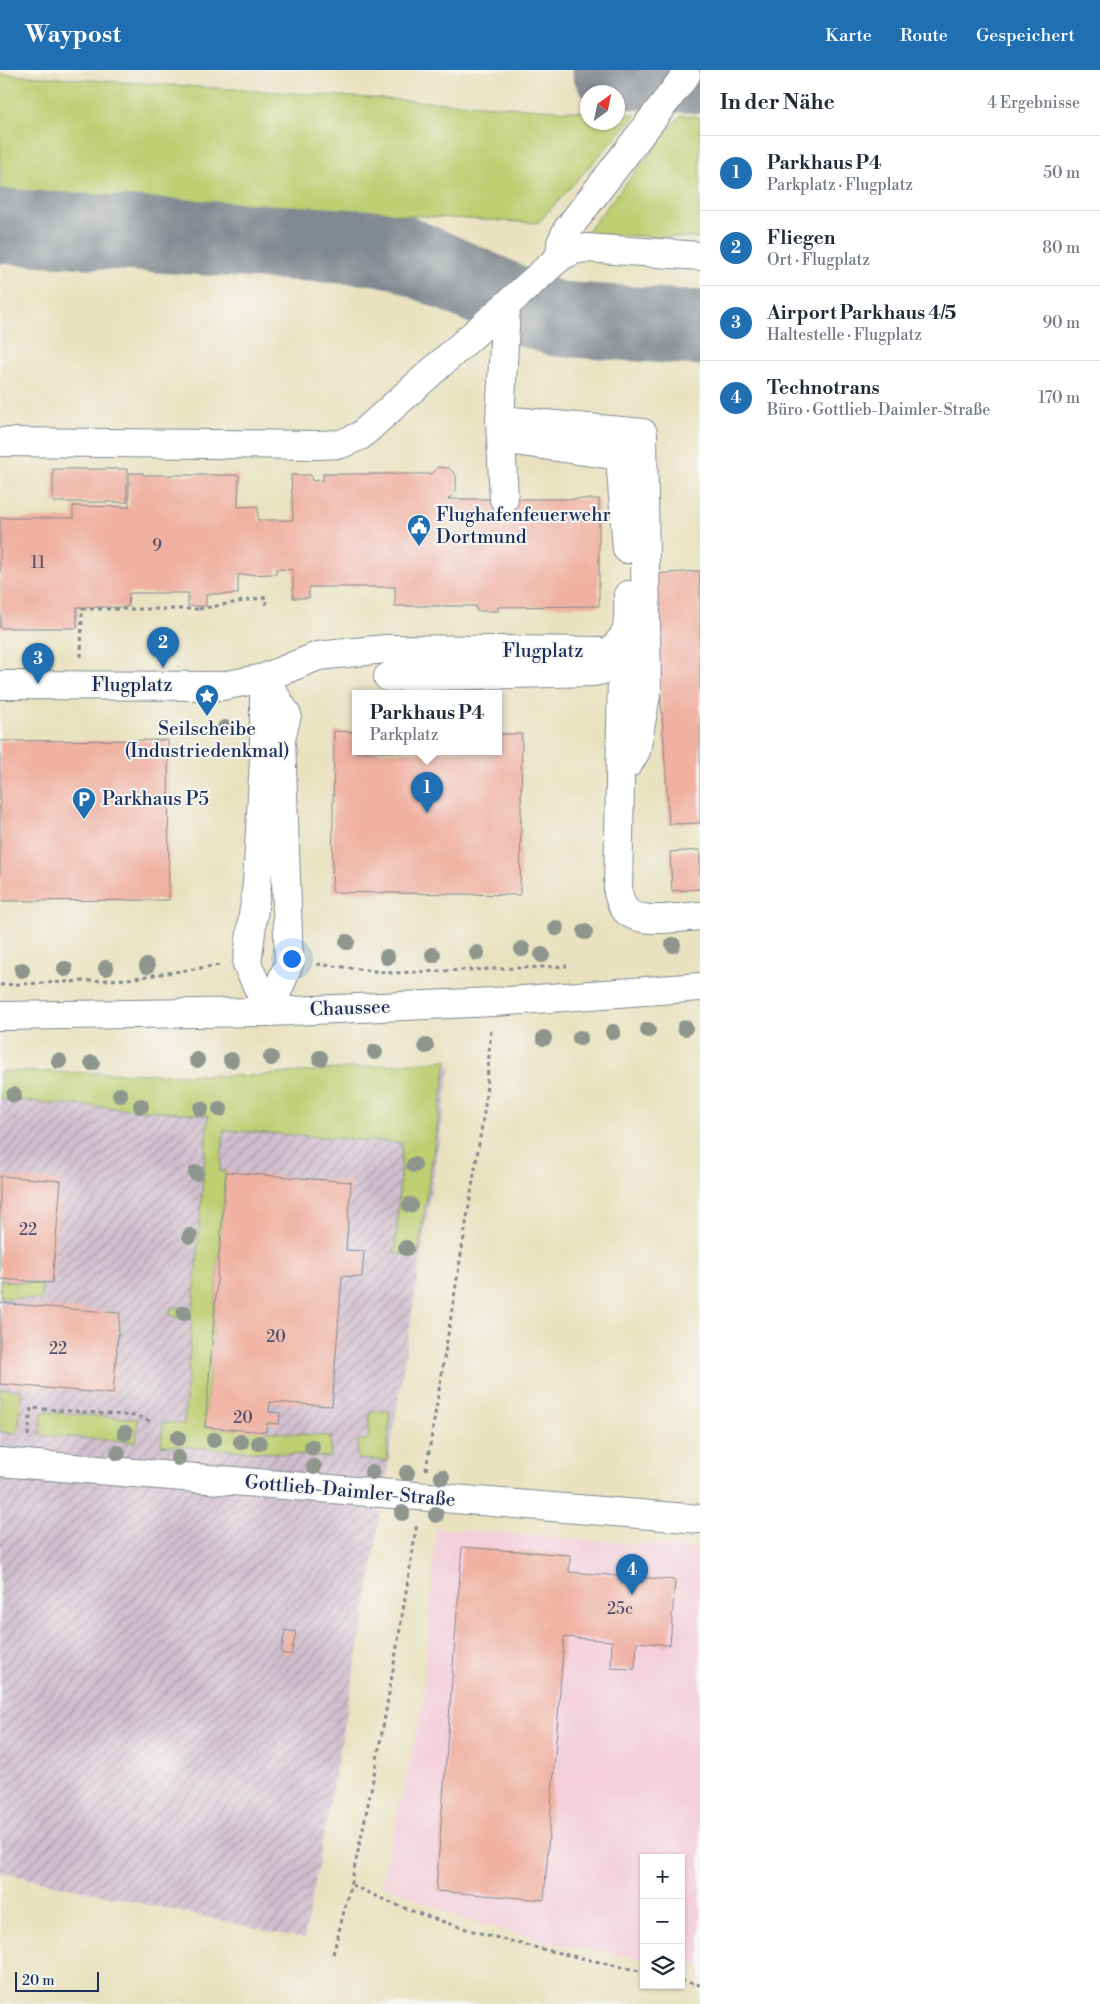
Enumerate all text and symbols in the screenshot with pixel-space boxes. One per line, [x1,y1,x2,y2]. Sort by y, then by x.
text: Waypost [25,20,121,50]
text: Karte [825,24,872,47]
text: Route [900,24,948,47]
text: Gespeichert [976,24,1075,47]
north arrow [580,85,625,130]
text: In der Nähe [720,90,835,116]
text: 4 Ergebnisse [987,93,1080,113]
text: Parkhaus P4 [767,151,882,175]
text: 1 [732,163,740,183]
text: 50 m [1043,163,1080,183]
text: Parkplatz · Flugplatz [767,175,913,195]
text: Fliegen [767,226,835,250]
text: 2 [731,238,741,258]
text: 80 m [1042,238,1080,258]
text: Ort · Flugplatz [767,250,870,270]
text: Airport Parkhaus 4/5 [767,301,956,325]
text: 3 [731,313,741,333]
text: 90 m [1042,313,1080,333]
text: Haltestelle · Flugplatz [767,325,922,345]
text: Technotrans [767,376,880,400]
text: 4 [731,388,741,408]
text: 170 m [1038,388,1080,408]
text: Büro · Gottlieb-Daimler-Straße [767,400,990,420]
place label: Flughafenfeuerwehr Dortmund [436,503,611,549]
public building icon: Flughafenfeuerwehr Dortmund [406,513,432,547]
house number: 9 [152,536,162,556]
house number: 11 [31,553,45,573]
pin: 2 [147,627,179,668]
street label: Flugplatz [503,639,583,663]
pin: 3 [22,643,54,684]
street label: Flugplatz [92,673,172,697]
place icon: Seilscheibe (Industriedenkmal) [194,683,220,717]
popup [352,690,502,755]
text: Parkhaus P4 [370,701,484,725]
place label: Seilscheibe (Industriedenkmal) [124,717,290,763]
text: Parkplatz [370,725,438,745]
pin: 1 [411,772,443,813]
parking icon: Parkhaus P5 [71,786,97,820]
place label: Parkhaus P5 [102,787,209,811]
your location [279,946,305,972]
street label: Chaussee [309,995,391,1021]
house number: 22 [19,1220,37,1240]
house number: 20 [266,1327,286,1347]
house number: 22 [49,1339,67,1359]
house number: 20 [233,1408,253,1428]
street label: Gottlieb-Daimler-Straße [244,1470,456,1512]
pin: 4 [616,1554,648,1595]
house number: 25c [607,1599,633,1619]
map controls [640,1854,685,1989]
button: + [640,1854,685,1899]
button: − [640,1899,685,1944]
button: layers [640,1944,685,1989]
scale bar [15,1969,99,1992]
text: 20 m [22,1972,54,1990]

